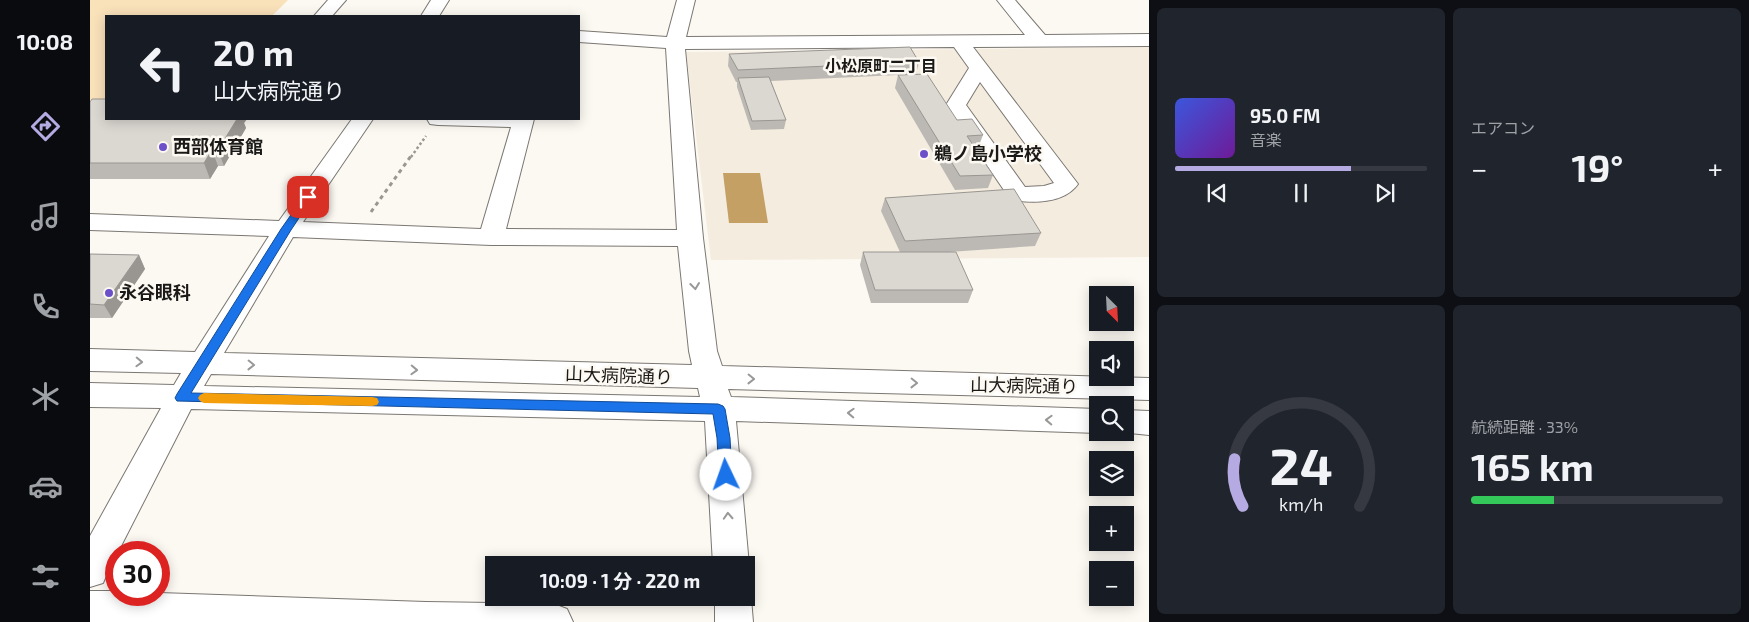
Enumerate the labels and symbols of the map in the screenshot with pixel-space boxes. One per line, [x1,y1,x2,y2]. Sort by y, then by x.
district label: 小松原町二丁目 [825,56,937,75]
place label: 西部体育館 [173,135,263,157]
marker: 西部体育館 [157,141,169,153]
place label: 鵜ノ島小学校 [934,142,1042,164]
marker: 鵜ノ島小学校 [918,148,930,160]
pin [287,176,329,218]
place label: 永谷眼科 [119,281,191,303]
one-way arrow [689,283,700,291]
north arrow [1089,286,1134,331]
marker: 永谷眼科 [103,287,115,299]
one-way arrow [135,357,143,367]
one-way arrow [248,360,256,370]
street label: 山大病院通り [565,362,673,388]
one-way arrow [410,364,418,375]
street label: 山大病院通り [970,373,1078,397]
one-way arrow [748,374,756,384]
one-way arrow [910,378,918,388]
one-way arrow [847,408,855,419]
one-way arrow [1045,415,1052,425]
position arrow [699,448,751,500]
one-way arrow [723,512,734,520]
speed limit sign: 30 [105,541,170,606]

